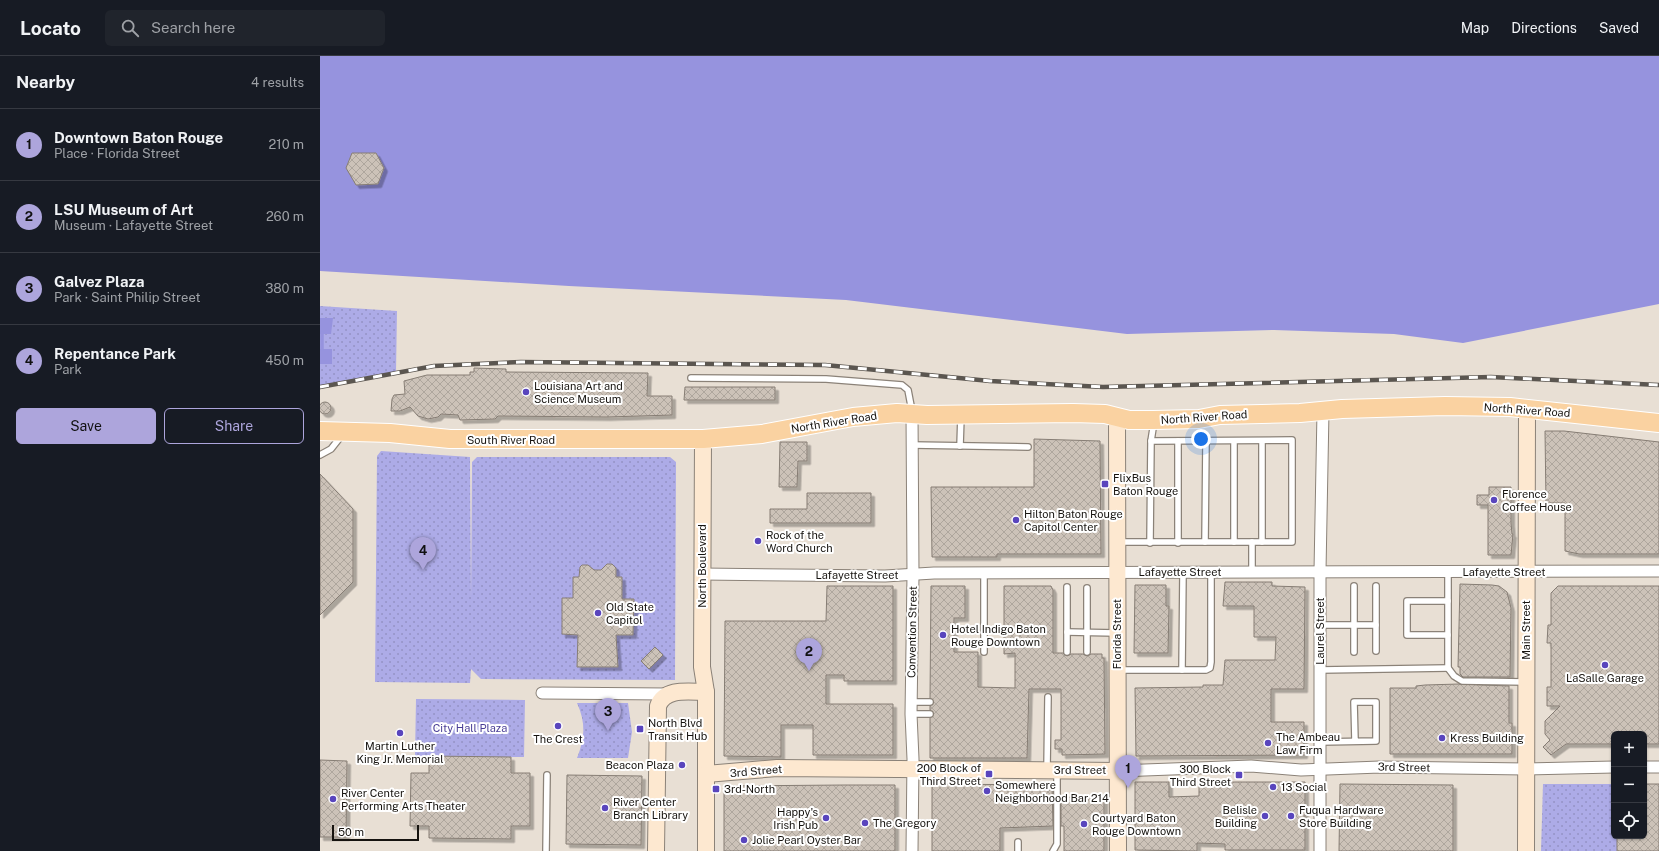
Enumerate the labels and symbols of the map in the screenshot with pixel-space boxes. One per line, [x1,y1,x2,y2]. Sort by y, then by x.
place label: Louisiana Art and Science Museum [534,380,623,405]
marker: Louisiana Art and Science Museum [521,387,531,397]
street label: North River Road [1483,401,1571,419]
street label: North River Road [1160,408,1248,426]
street label: North River Road [790,409,878,435]
your location [1191,429,1211,449]
street label: South River Road [467,434,555,446]
place label: FlixBus Baton Rouge [1113,472,1178,497]
marker: FlixBus Baton Rouge [1100,479,1110,489]
place label: Florence Coffee House [1502,488,1572,513]
marker: Florence Coffee House [1489,495,1499,505]
place label: Hilton Baton Rouge Capitol Center [1024,508,1123,533]
marker: Hilton Baton Rouge Capitol Center [1011,515,1021,525]
street label: North Boulevard [696,524,708,608]
place label: Rock of the Word Church [766,529,833,554]
marker: Rock of the Word Church [753,536,763,546]
pin: 4 [410,537,436,570]
street label: Lafayette Street [1139,566,1221,578]
street label: Lafayette Street [1463,566,1545,578]
street label: Lafayette Street [816,569,898,581]
street label: Convention Street [905,586,919,678]
street label: Laurel Street [1314,597,1326,665]
street label: Florida Street [1111,599,1123,669]
street label: Main Street [1520,600,1532,660]
place label: Old State Capitol [606,601,654,626]
marker: Old State Capitol [593,608,603,618]
place label: Hotel Indigo Baton Rouge Downtown [951,623,1046,648]
marker: Hotel Indigo Baton Rouge Downtown [938,630,948,640]
pin: 2 [796,638,822,671]
marker: LaSalle Garage [1600,660,1610,670]
place label: LaSalle Garage [1566,672,1644,684]
pin: 3 [595,698,621,731]
place label: North Blvd Transit Hub [648,717,708,742]
marker: The Crest [553,721,563,731]
park label: City Hall Plaza [433,722,507,734]
marker: North Blvd Transit Hub [635,724,645,734]
marker: Martin Luther King Jr. Memorial [395,728,405,738]
place label: The Ambeau Law Firm [1276,731,1340,756]
place label: Kress Building [1450,732,1524,744]
place label: The Crest [533,733,583,745]
marker: Kress Building [1437,733,1447,743]
marker: The Ambeau Law Firm [1263,738,1273,748]
place label: Martin Luther King Jr. Memorial [356,740,444,765]
pin: 1 [1115,755,1141,788]
place label: Beacon Plaza [605,759,674,771]
marker: Beacon Plaza [677,760,687,770]
street label: 3rd Street [1378,761,1430,773]
place label: 200 Block of Third Street [917,762,982,787]
street label: 3rd Street [729,763,783,779]
place label: 300 Block Third Street [1170,763,1231,788]
street label: 3rd Street [1054,764,1106,776]
marker: 200 Block of Third Street [984,769,994,779]
marker: 300 Block Third Street [1234,770,1244,780]
place label: Somewhere Neighborhood Bar 214 [995,779,1109,804]
place label: 13 Social [1281,781,1327,793]
marker: 13 Social [1268,782,1278,792]
place label: 3rd-North [724,783,775,795]
marker: 3rd-North [711,784,721,794]
marker: Somewhere Neighborhood Bar 214 [982,786,992,796]
place label: River Center Performing Arts Theater [341,787,465,812]
marker: River Center Performing Arts Theater [328,794,338,804]
place label: River Center Branch Library [613,796,688,821]
marker: River Center Branch Library [600,803,610,813]
place label: Belisle Building [1215,804,1257,829]
place label: Fuqua Hardware Store Building [1299,804,1384,829]
place label: Happy's Irish Pub [773,806,818,831]
marker: Belisle Building [1260,811,1270,821]
marker: Fuqua Hardware Store Building [1286,811,1296,821]
place label: Courtyard Baton Rouge Downtown [1092,812,1181,837]
marker: Happy's Irish Pub [821,813,831,823]
place label: The Gregory [873,817,937,829]
marker: The Gregory [860,818,870,828]
marker: Courtyard Baton Rouge Downtown [1079,819,1089,829]
scale bar [332,823,419,842]
place label: Jolie Pearl Oyster Bar [752,834,861,846]
marker: Jolie Pearl Oyster Bar [739,835,749,845]

